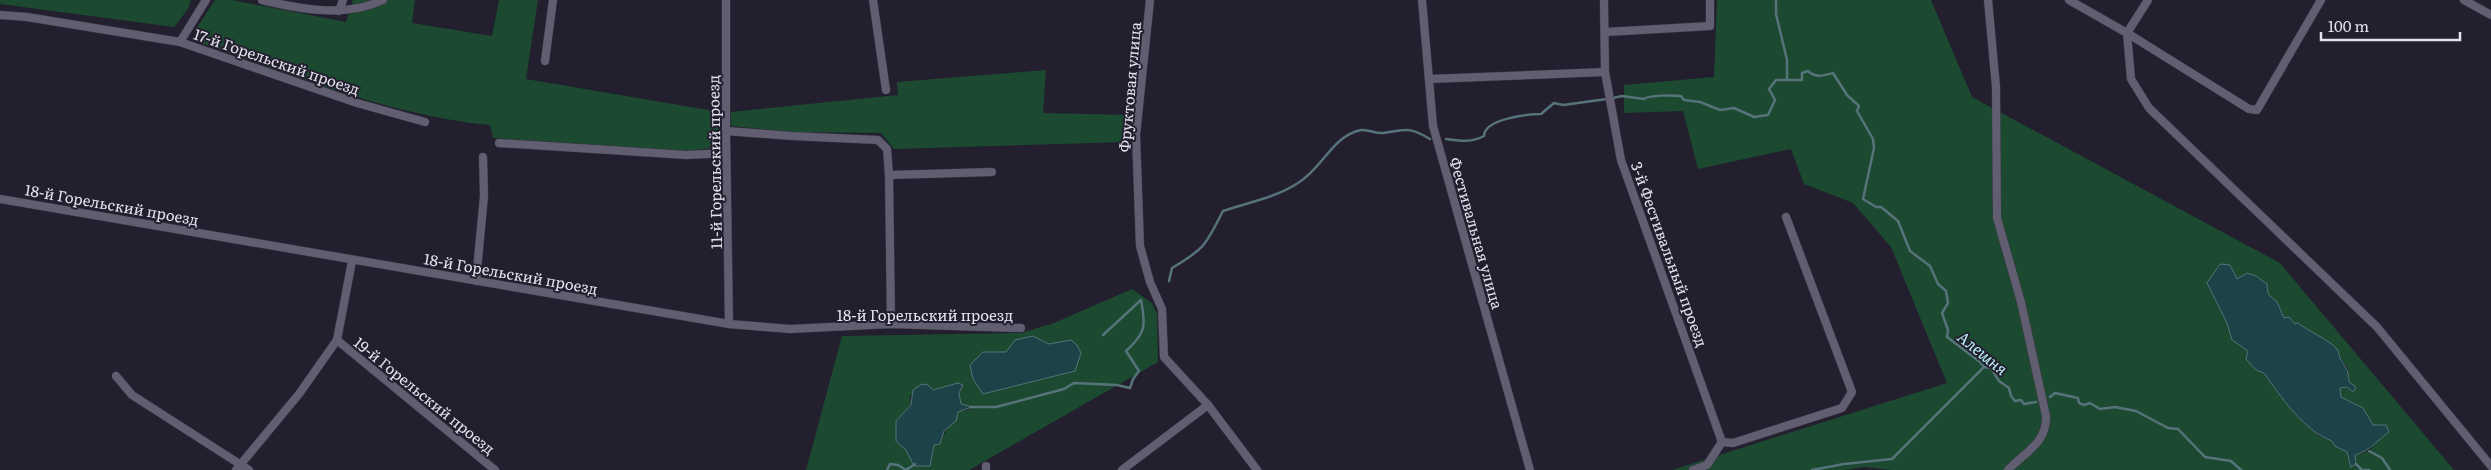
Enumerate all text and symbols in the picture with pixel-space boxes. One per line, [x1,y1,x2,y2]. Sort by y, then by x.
scale bar [2321,10,2460,42]
text: 100 m [2328,14,2369,37]
street label: Фруктовая улица [1112,20,1146,153]
street label: 17-й Горельский проезд [191,22,363,100]
street label: 11-й Горельский проезд [701,75,727,249]
street label: Фестивальная улица [1444,154,1510,313]
street label: 3-й Фестивальный проезд [1626,158,1714,350]
street label: 18-й Горельский проезд [23,177,201,231]
street label: 18-й Горельский проезд [422,246,600,300]
street label: 18-й Горельский проезд [837,303,1013,326]
water label: Алешня [1953,324,2014,380]
street label: 19-й Горельский проезд [349,331,501,459]

